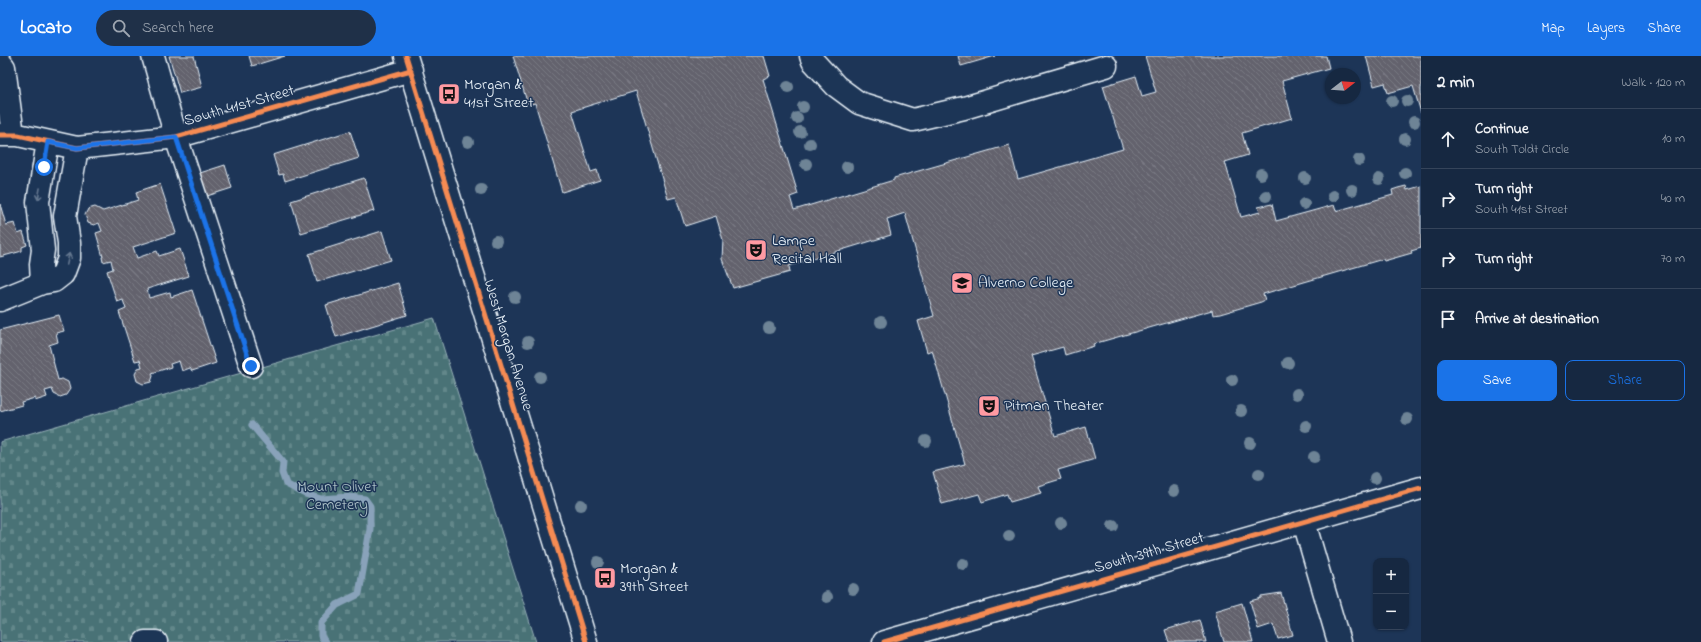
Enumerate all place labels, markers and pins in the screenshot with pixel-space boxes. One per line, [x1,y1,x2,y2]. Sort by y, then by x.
place label: Morgan & 41st Street [464,73,534,115]
bus stop icon: Morgan & 41st Street [436,81,462,107]
place label: Lampe Recital Hall [772,229,842,271]
theatre icon: Lampe Recital Hall [743,237,769,263]
school or university icon: Alverno College [949,270,975,296]
place label: Alverno College [978,271,1074,295]
theatre icon: Pitman Theater [976,393,1002,419]
place label: Pitman Theater [1004,394,1104,418]
place label: Morgan & 39th Street [620,557,689,599]
bus stop icon: Morgan & 39th Street [592,565,618,591]

